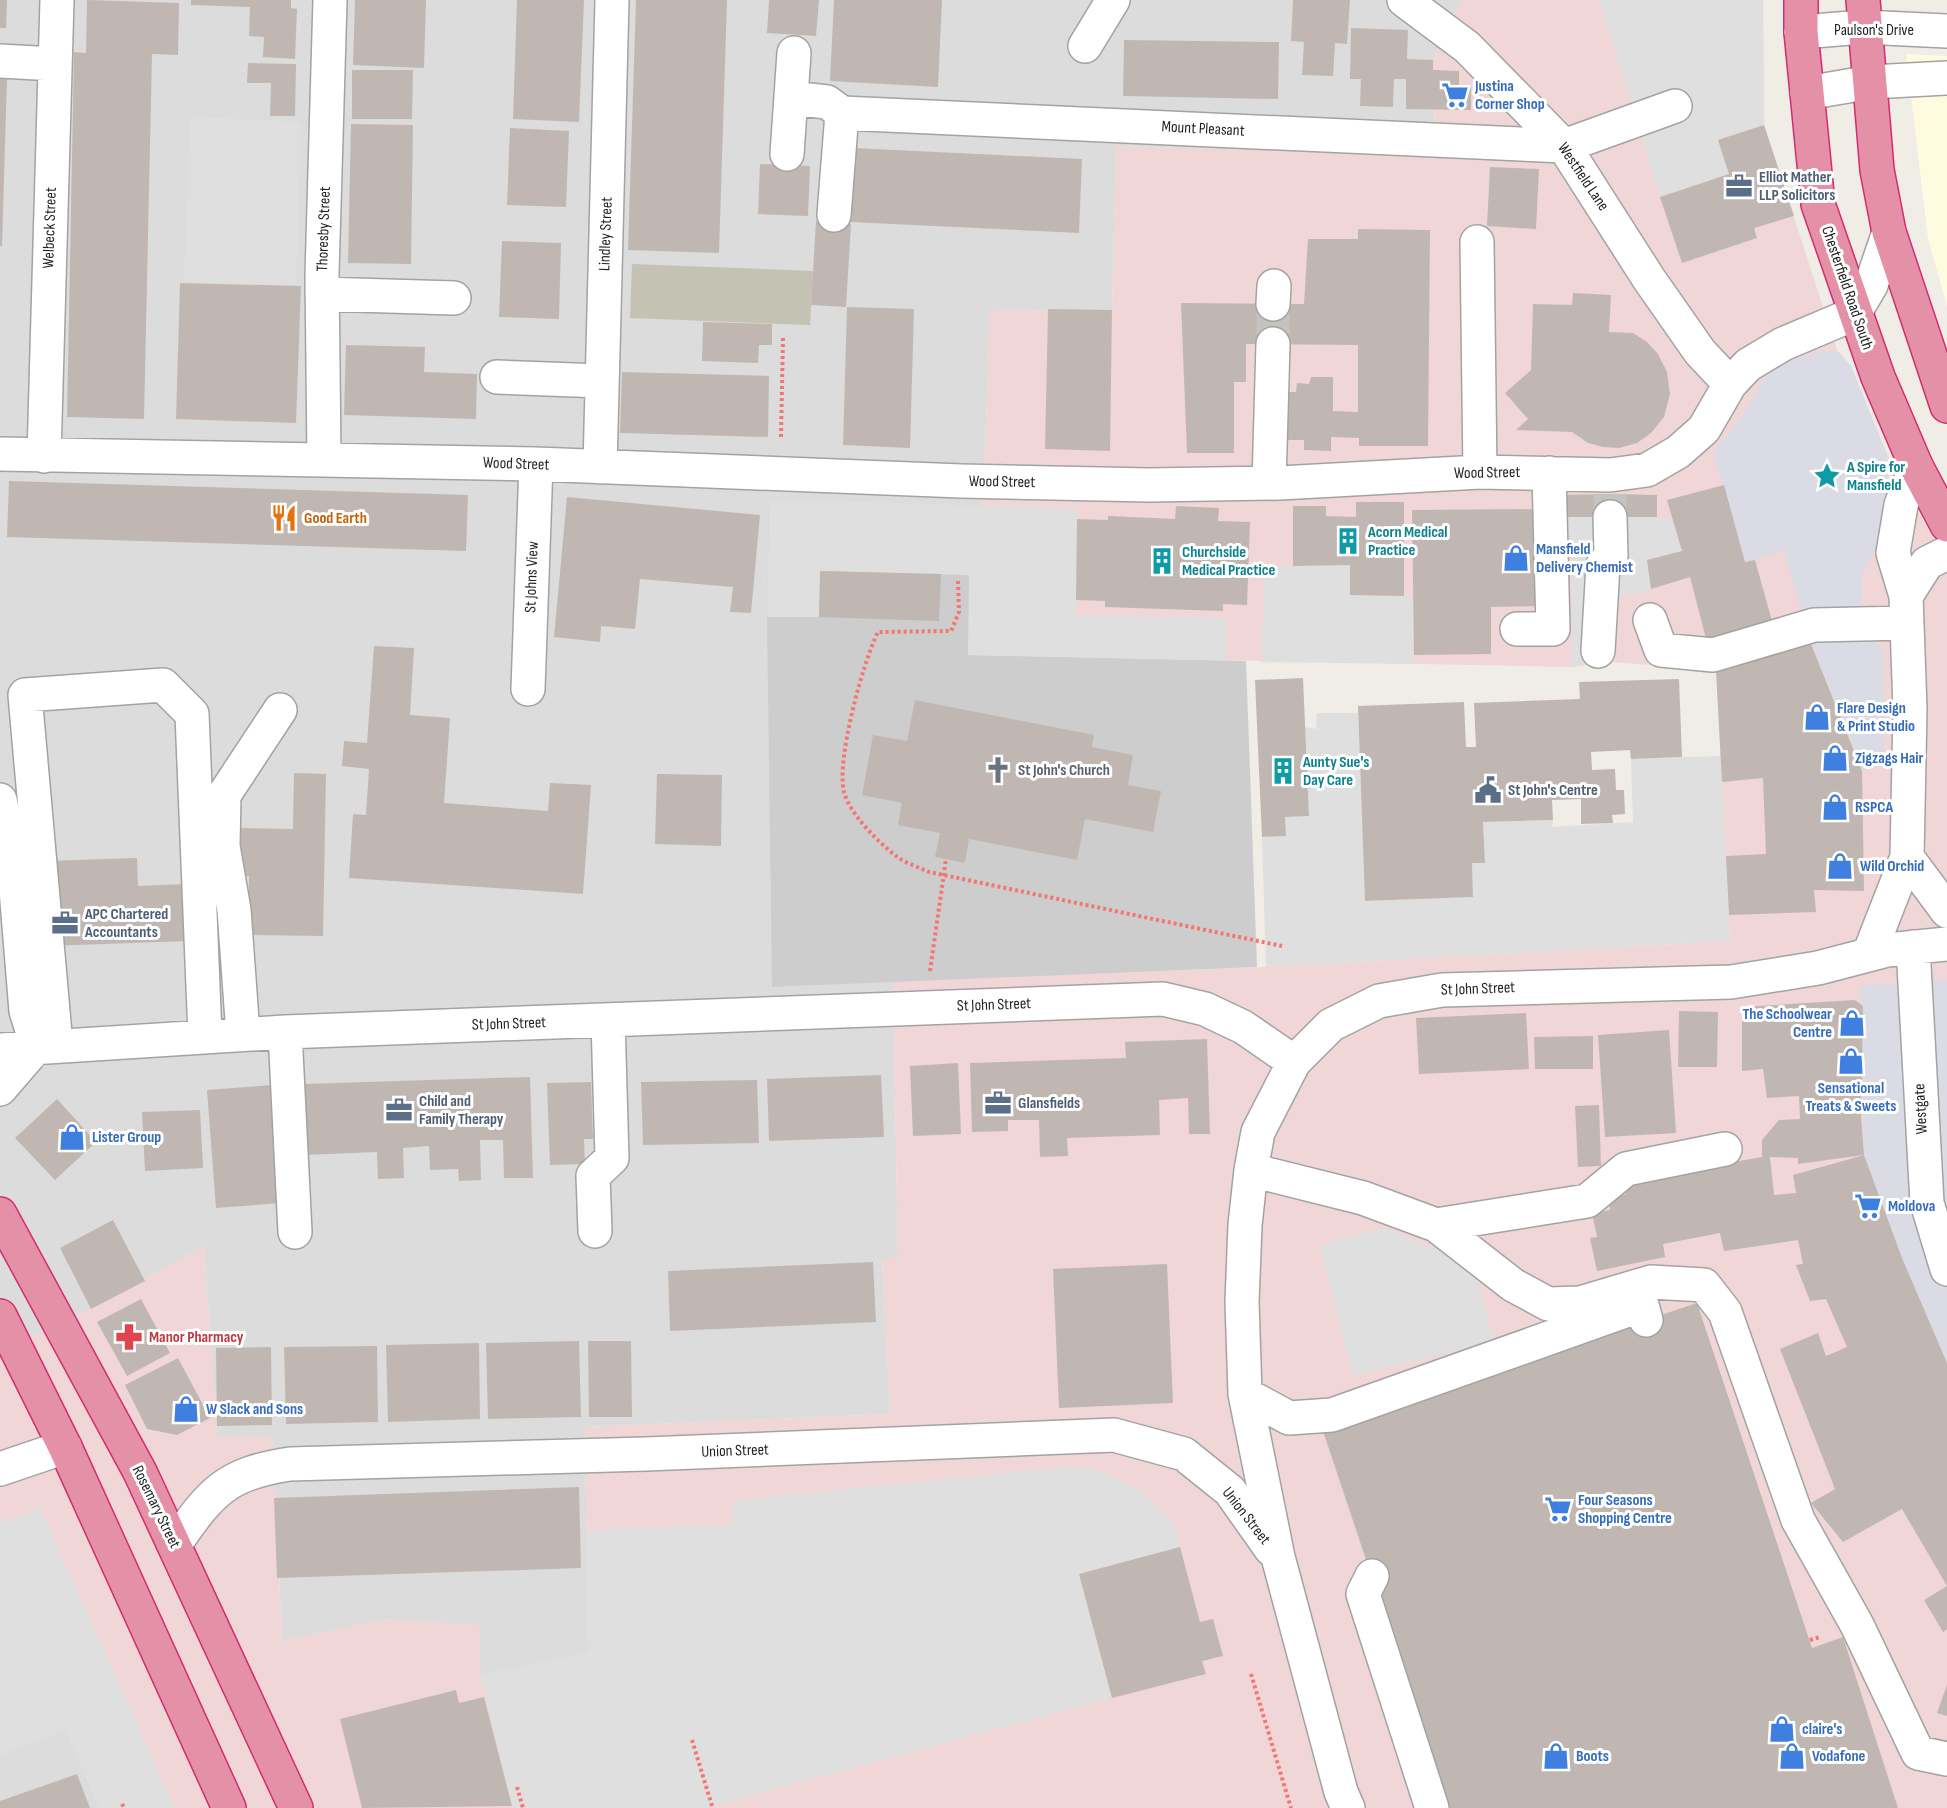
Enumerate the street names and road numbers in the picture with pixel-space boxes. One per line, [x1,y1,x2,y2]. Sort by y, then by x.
street label: Paulson's Drive [1834,21,1914,40]
street label: Mount Pleasant [1161,117,1245,141]
street label: Westfield Lane [1553,139,1613,215]
street label: Thoresby Street [313,186,335,272]
street label: Welbeck Street [39,187,61,269]
street label: Lindley Street [595,196,617,271]
street label: Chesterfield Road South [1817,224,1877,352]
street label: Wood Street [482,453,550,475]
street label: Wood Street [1454,463,1520,483]
street label: Wood Street [969,472,1035,492]
street label: St Johns View [521,541,543,613]
street label: St John Street [1441,978,1516,1000]
street label: St John Street [957,994,1032,1016]
street label: St John Street [472,1013,547,1035]
street label: Westgate [1910,1083,1932,1135]
street label: Union Street [701,1440,769,1462]
street label: Rosemary Street [128,1463,184,1552]
street label: Union Street [1218,1484,1274,1549]

